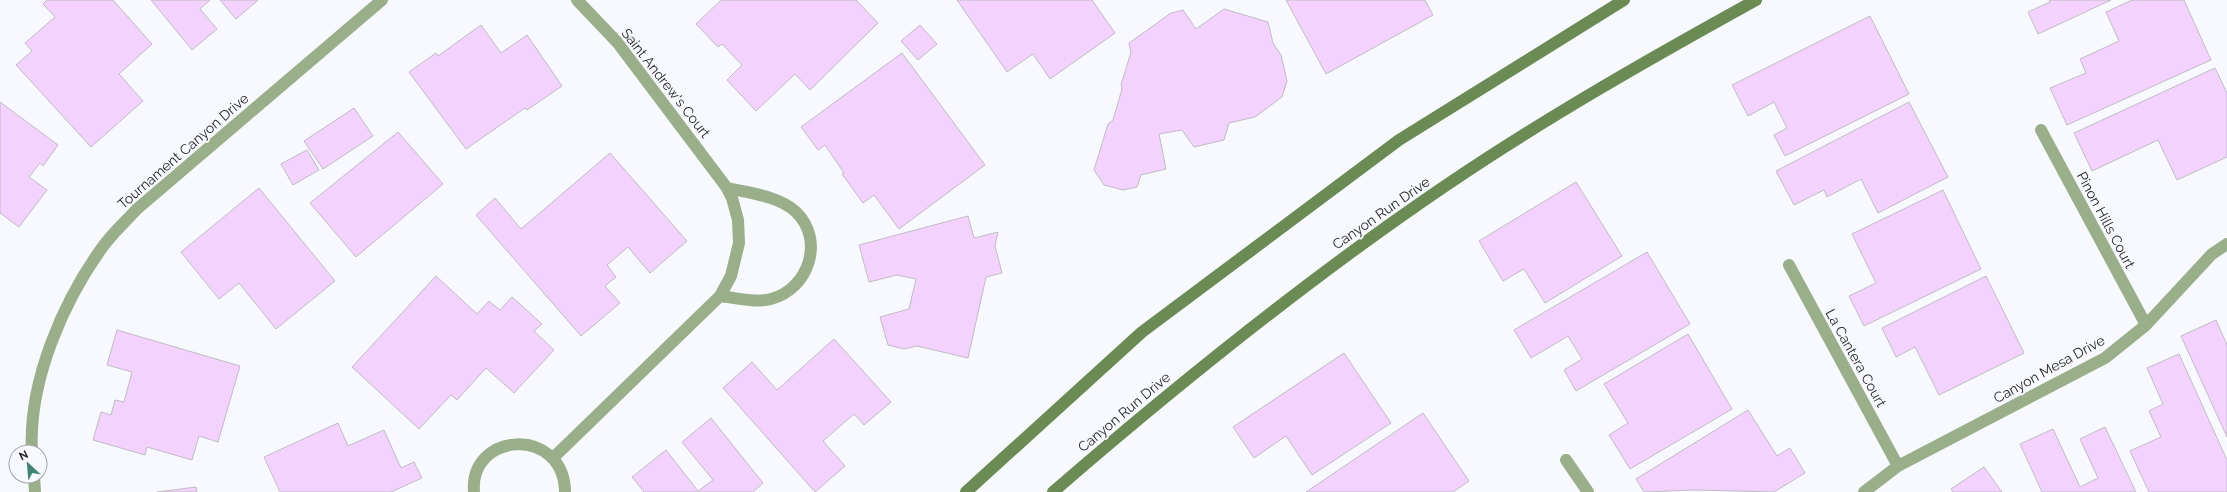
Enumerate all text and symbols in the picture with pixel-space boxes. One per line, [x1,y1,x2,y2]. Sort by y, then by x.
street label: Saint Andrew's Court [618,25,714,141]
street label: Tournament Canyon Drive [114,90,252,212]
street label: Pinon Hills Court [2074,169,2138,271]
street label: Canyon Run Drive [1329,173,1433,253]
street label: La Cantera Court [1822,306,1890,410]
street label: Canyon Mesa Drive [1991,332,2107,406]
street label: Canyon Run Drive [1075,369,1173,455]
north arrow [8,444,48,484]
text: N [17,448,30,463]

